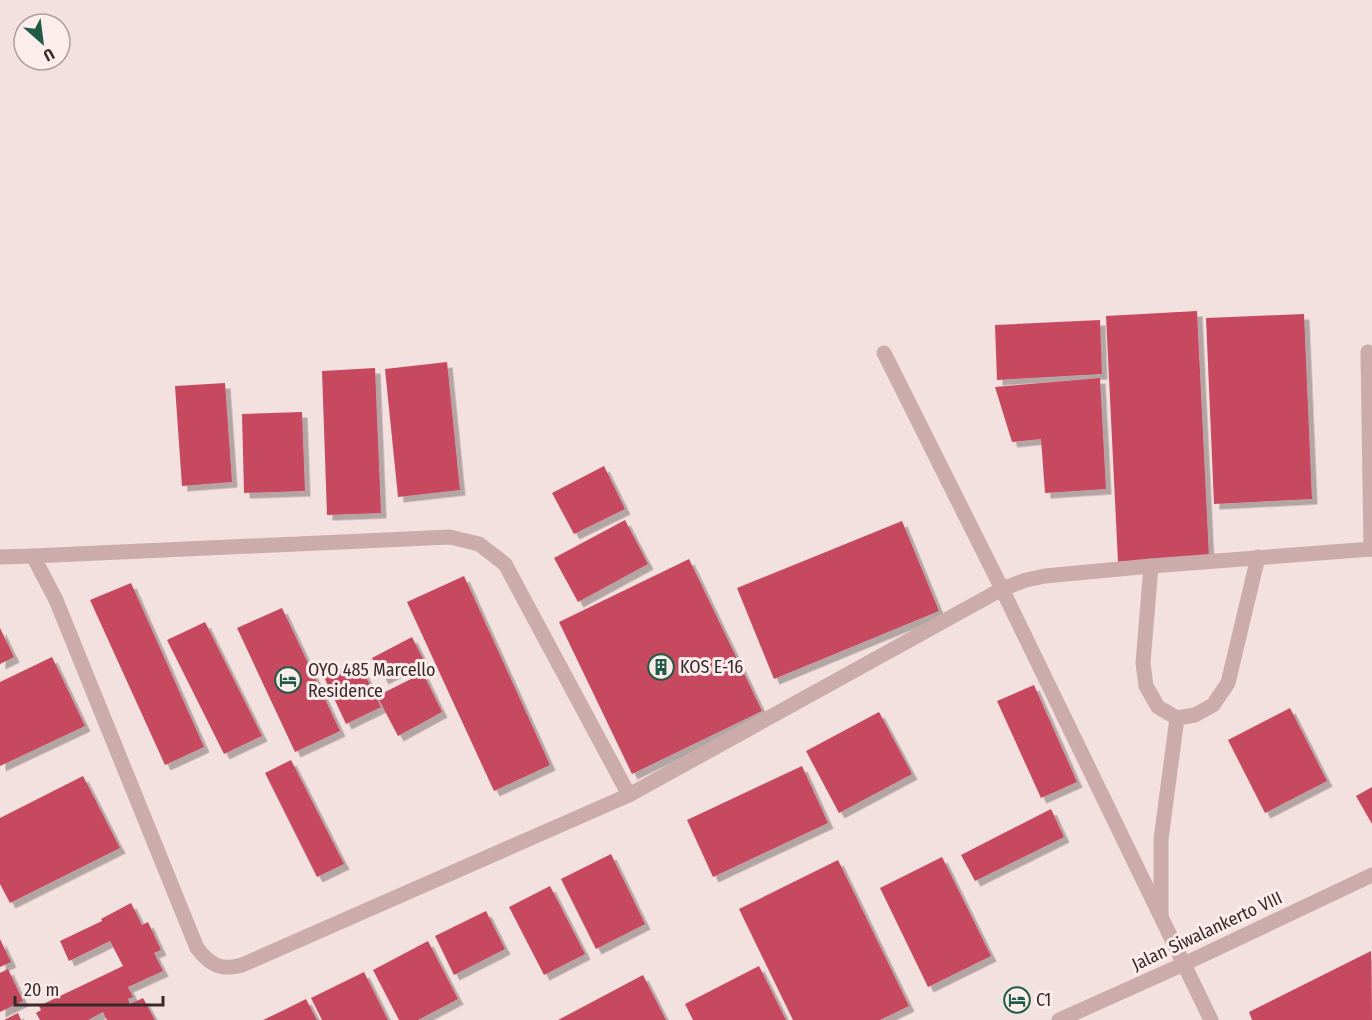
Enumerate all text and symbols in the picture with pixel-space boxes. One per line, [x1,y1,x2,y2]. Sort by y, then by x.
north arrow [12,12,72,72]
text: U [40,44,57,65]
building icon: KOS E-16 [646,652,676,682]
place label: KOS E-16 [680,656,743,678]
place label: OYO 485 Marcello Residence [308,659,435,702]
hotel icon: OYO 485 Marcello Residence [273,665,303,695]
street label: Jalan Siwalankerto VIII [1128,887,1286,975]
scale bar [15,969,164,1007]
text: 20 m [24,979,59,1001]
hotel icon: C1 [1002,985,1032,1015]
place label: C1 [1036,989,1051,1011]

